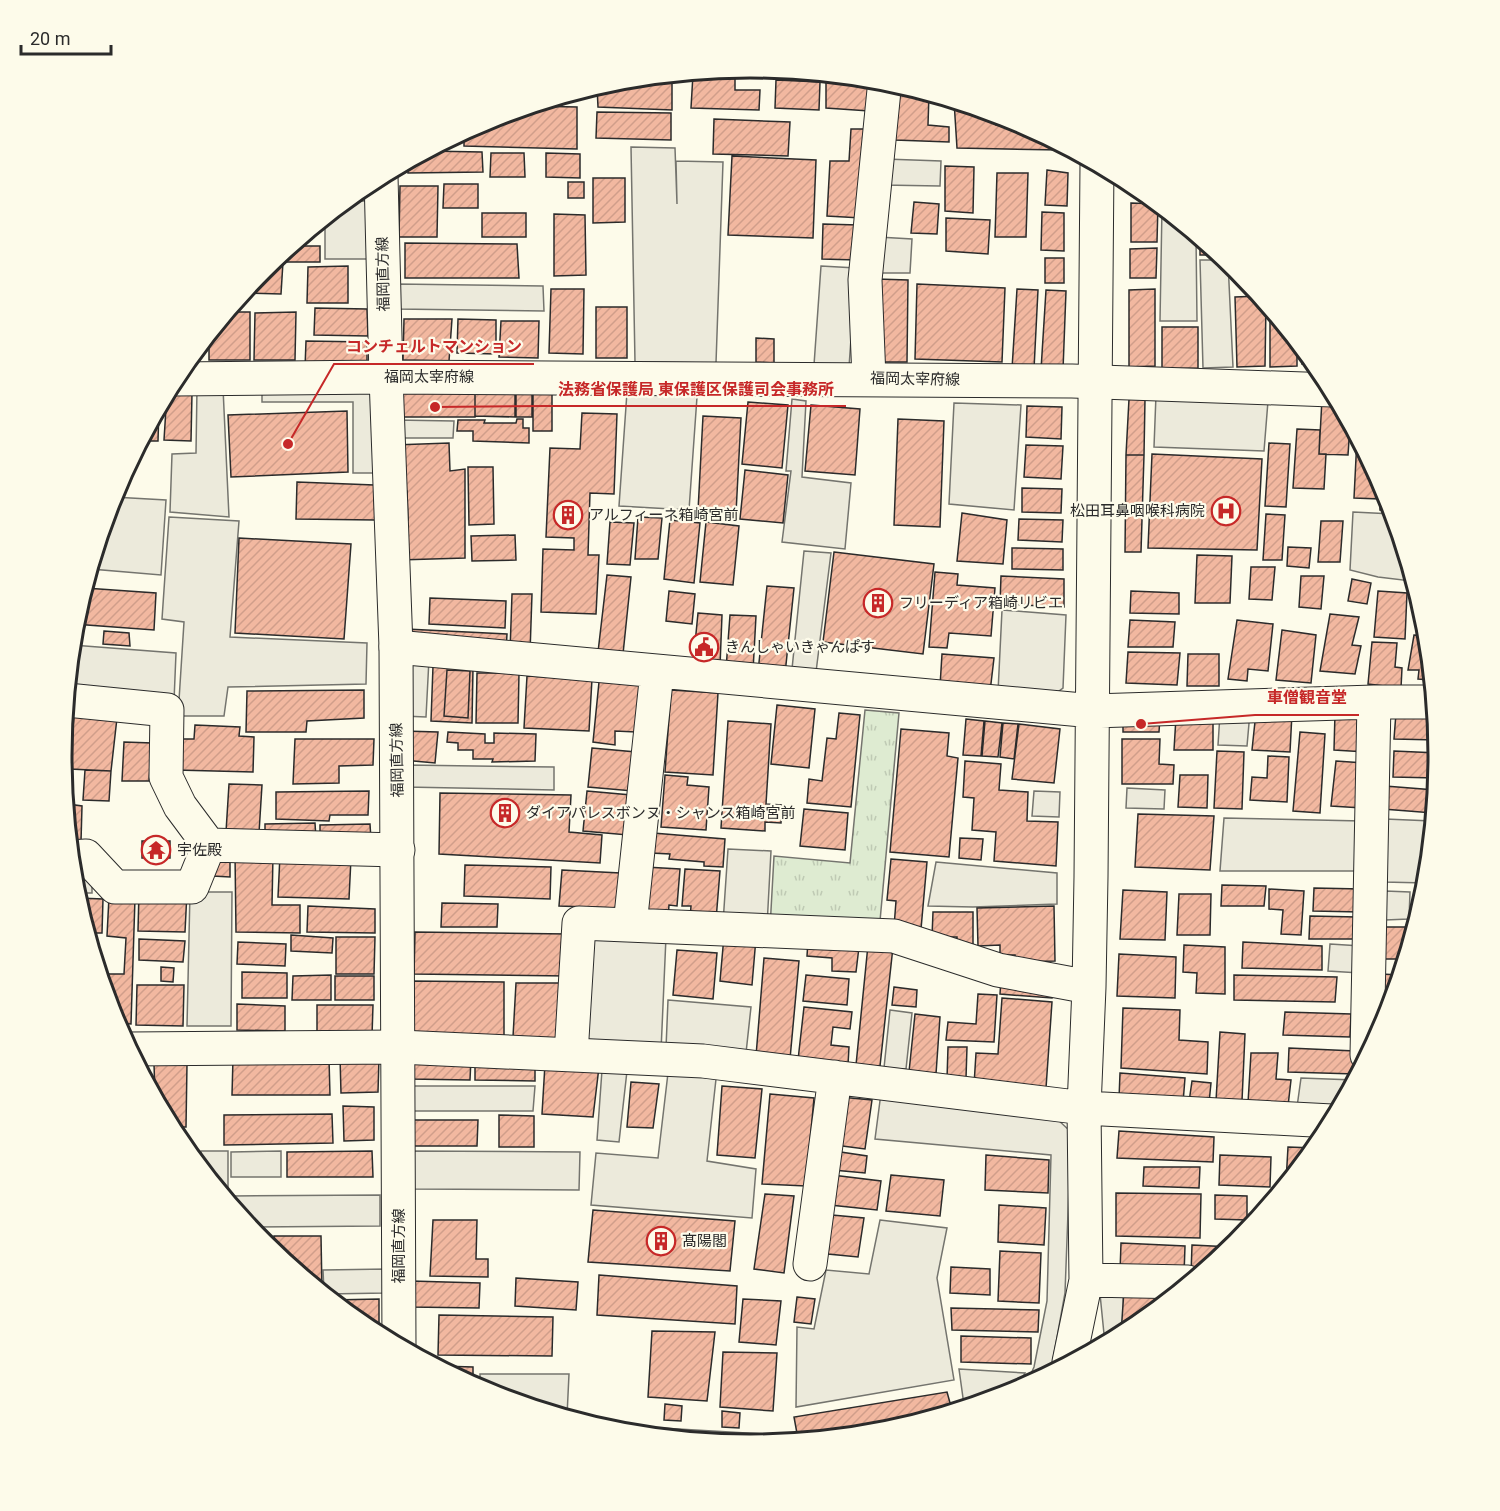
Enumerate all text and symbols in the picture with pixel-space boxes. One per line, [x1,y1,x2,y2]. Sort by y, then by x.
scale bar [21,18,111,56]
text: 20 m [30,28,70,49]
street label: 福岡直方線 [373,236,393,312]
callout: コンチェルトマンション [334,330,534,364]
text: コンチェルトマンション [346,337,522,356]
street label: 福岡太宰府線 [384,368,474,386]
street label: 福岡太宰府線 [870,369,960,389]
callout: 法務省保護局 東保護区保護司会事務所 [546,372,846,406]
text: 法務省保護局 東保護区保護司会事務所 [558,380,834,399]
hospital icon: 松田耳鼻咽喉科病院 [1210,495,1242,527]
building icon: アルフィーネ箱崎宮前 [552,499,584,531]
place label: 松田耳鼻咽喉科病院 [1070,502,1205,520]
place label: アルフィーネ箱崎宮前 [589,506,739,524]
building icon: フリーディア箱崎リビエ [862,587,894,619]
place label: フリーディア箱崎リビエ [899,594,1063,612]
public building icon: きんしゃいきゃんぱす [688,631,720,663]
place label: きんしゃいきゃんぱす [725,638,875,656]
callout: 車僧観音堂 [1255,681,1359,715]
text: 車僧観音堂 [1267,688,1347,707]
street label: 福岡直方線 [387,722,407,798]
building icon: ダイアパレスボンヌ・シャンス箱崎宮前 [489,797,521,829]
place label: ダイアパレスボンヌ・シャンス箱崎宮前 [526,804,795,822]
temple icon: 宇佐殿 [140,834,172,866]
place label: 宇佐殿 [177,841,222,859]
street label: 福岡直方線 [390,1208,408,1284]
building icon: 髙陽閣 [645,1225,677,1257]
place label: 髙陽閣 [682,1232,727,1250]

